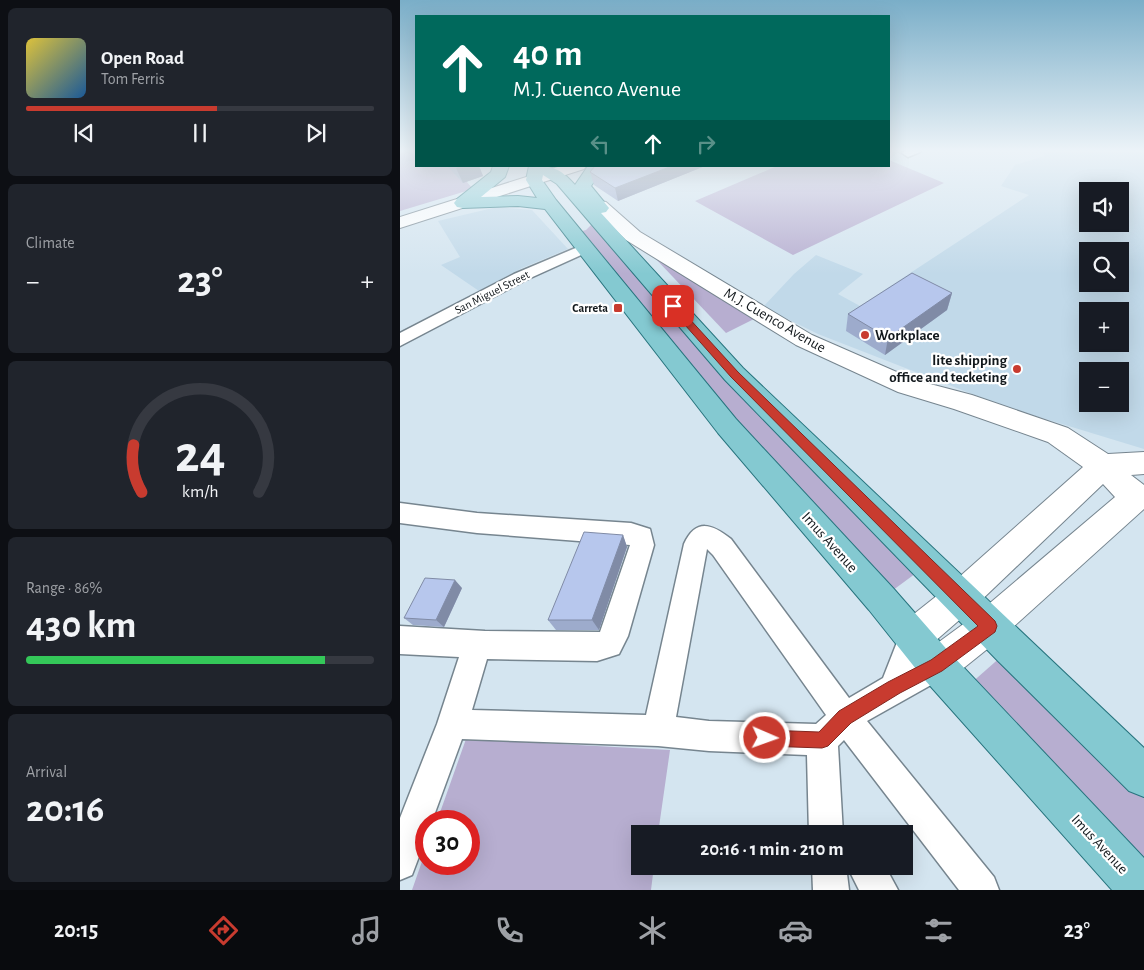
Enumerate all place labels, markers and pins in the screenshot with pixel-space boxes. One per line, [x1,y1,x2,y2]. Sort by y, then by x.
pin [652,285,694,327]
place label: Carreta [572,302,608,314]
marker: Carreta [612,302,624,314]
place label: Workplace [875,328,939,343]
marker: Workplace [859,329,871,341]
place label: lite shipping office and tecketing [889,353,1007,385]
marker: lite shipping office and tecketing [1011,363,1023,375]

